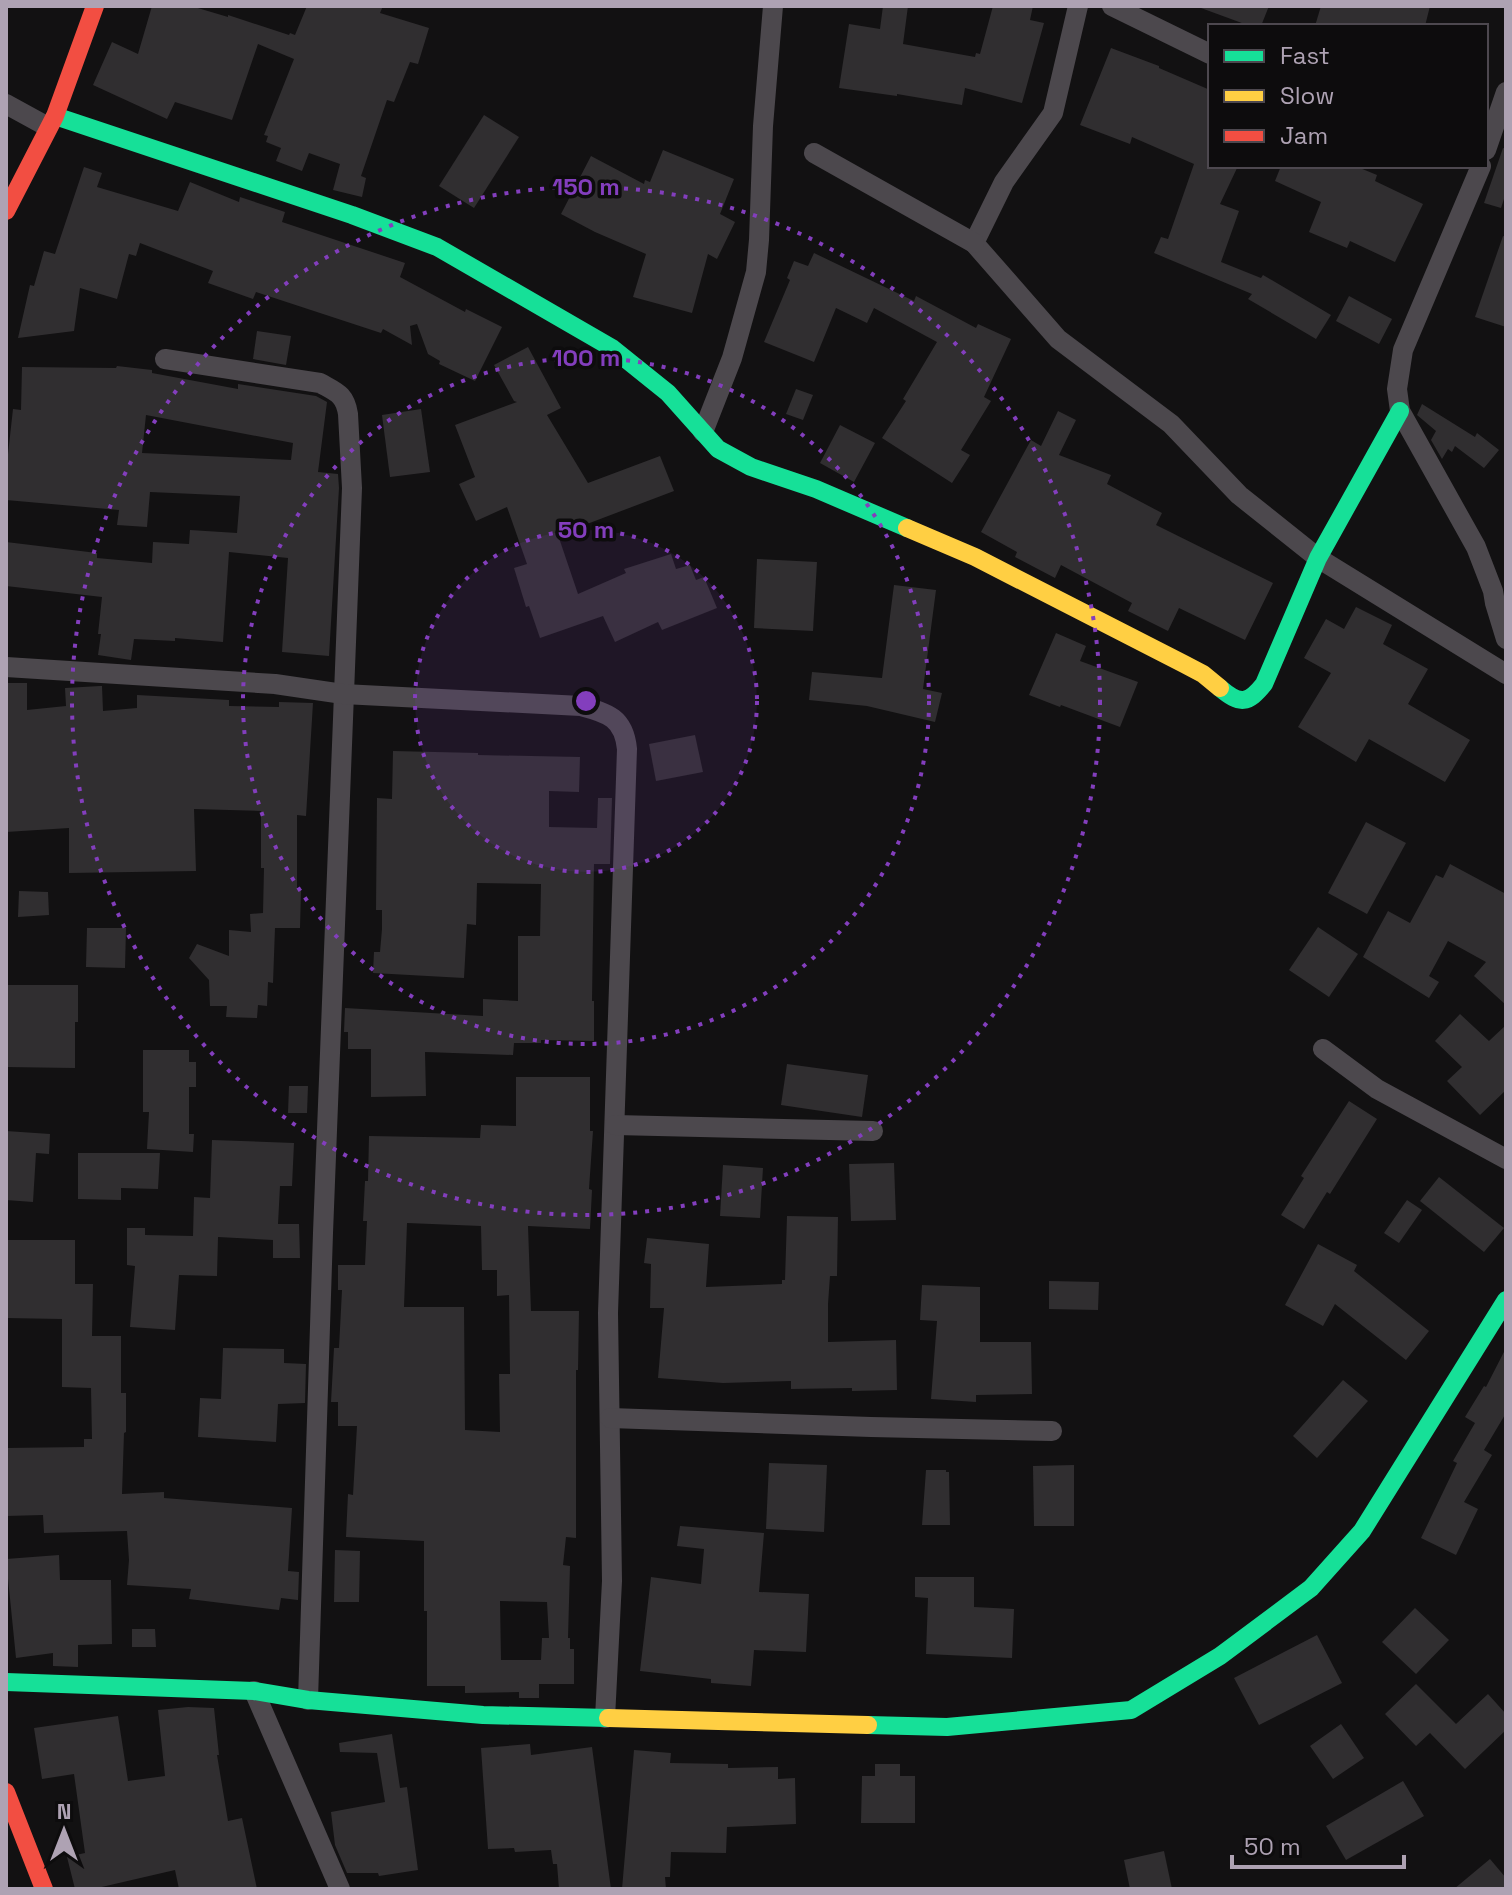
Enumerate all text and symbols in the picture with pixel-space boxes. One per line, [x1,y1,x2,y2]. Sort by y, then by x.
legend [1208,24,1488,168]
text: Fast [1280,40,1330,71]
text: Slow [1280,80,1334,111]
text: Jam [1280,120,1328,151]
text: 150 m [552,171,620,202]
text: 100 m [552,342,620,373]
text: 50 m [558,514,614,545]
centre of rings [572,687,600,715]
north arrow [24,1791,104,1871]
text: N [57,1797,71,1825]
scale bar [1232,1819,1404,1869]
text: 50 m [1244,1831,1301,1862]

